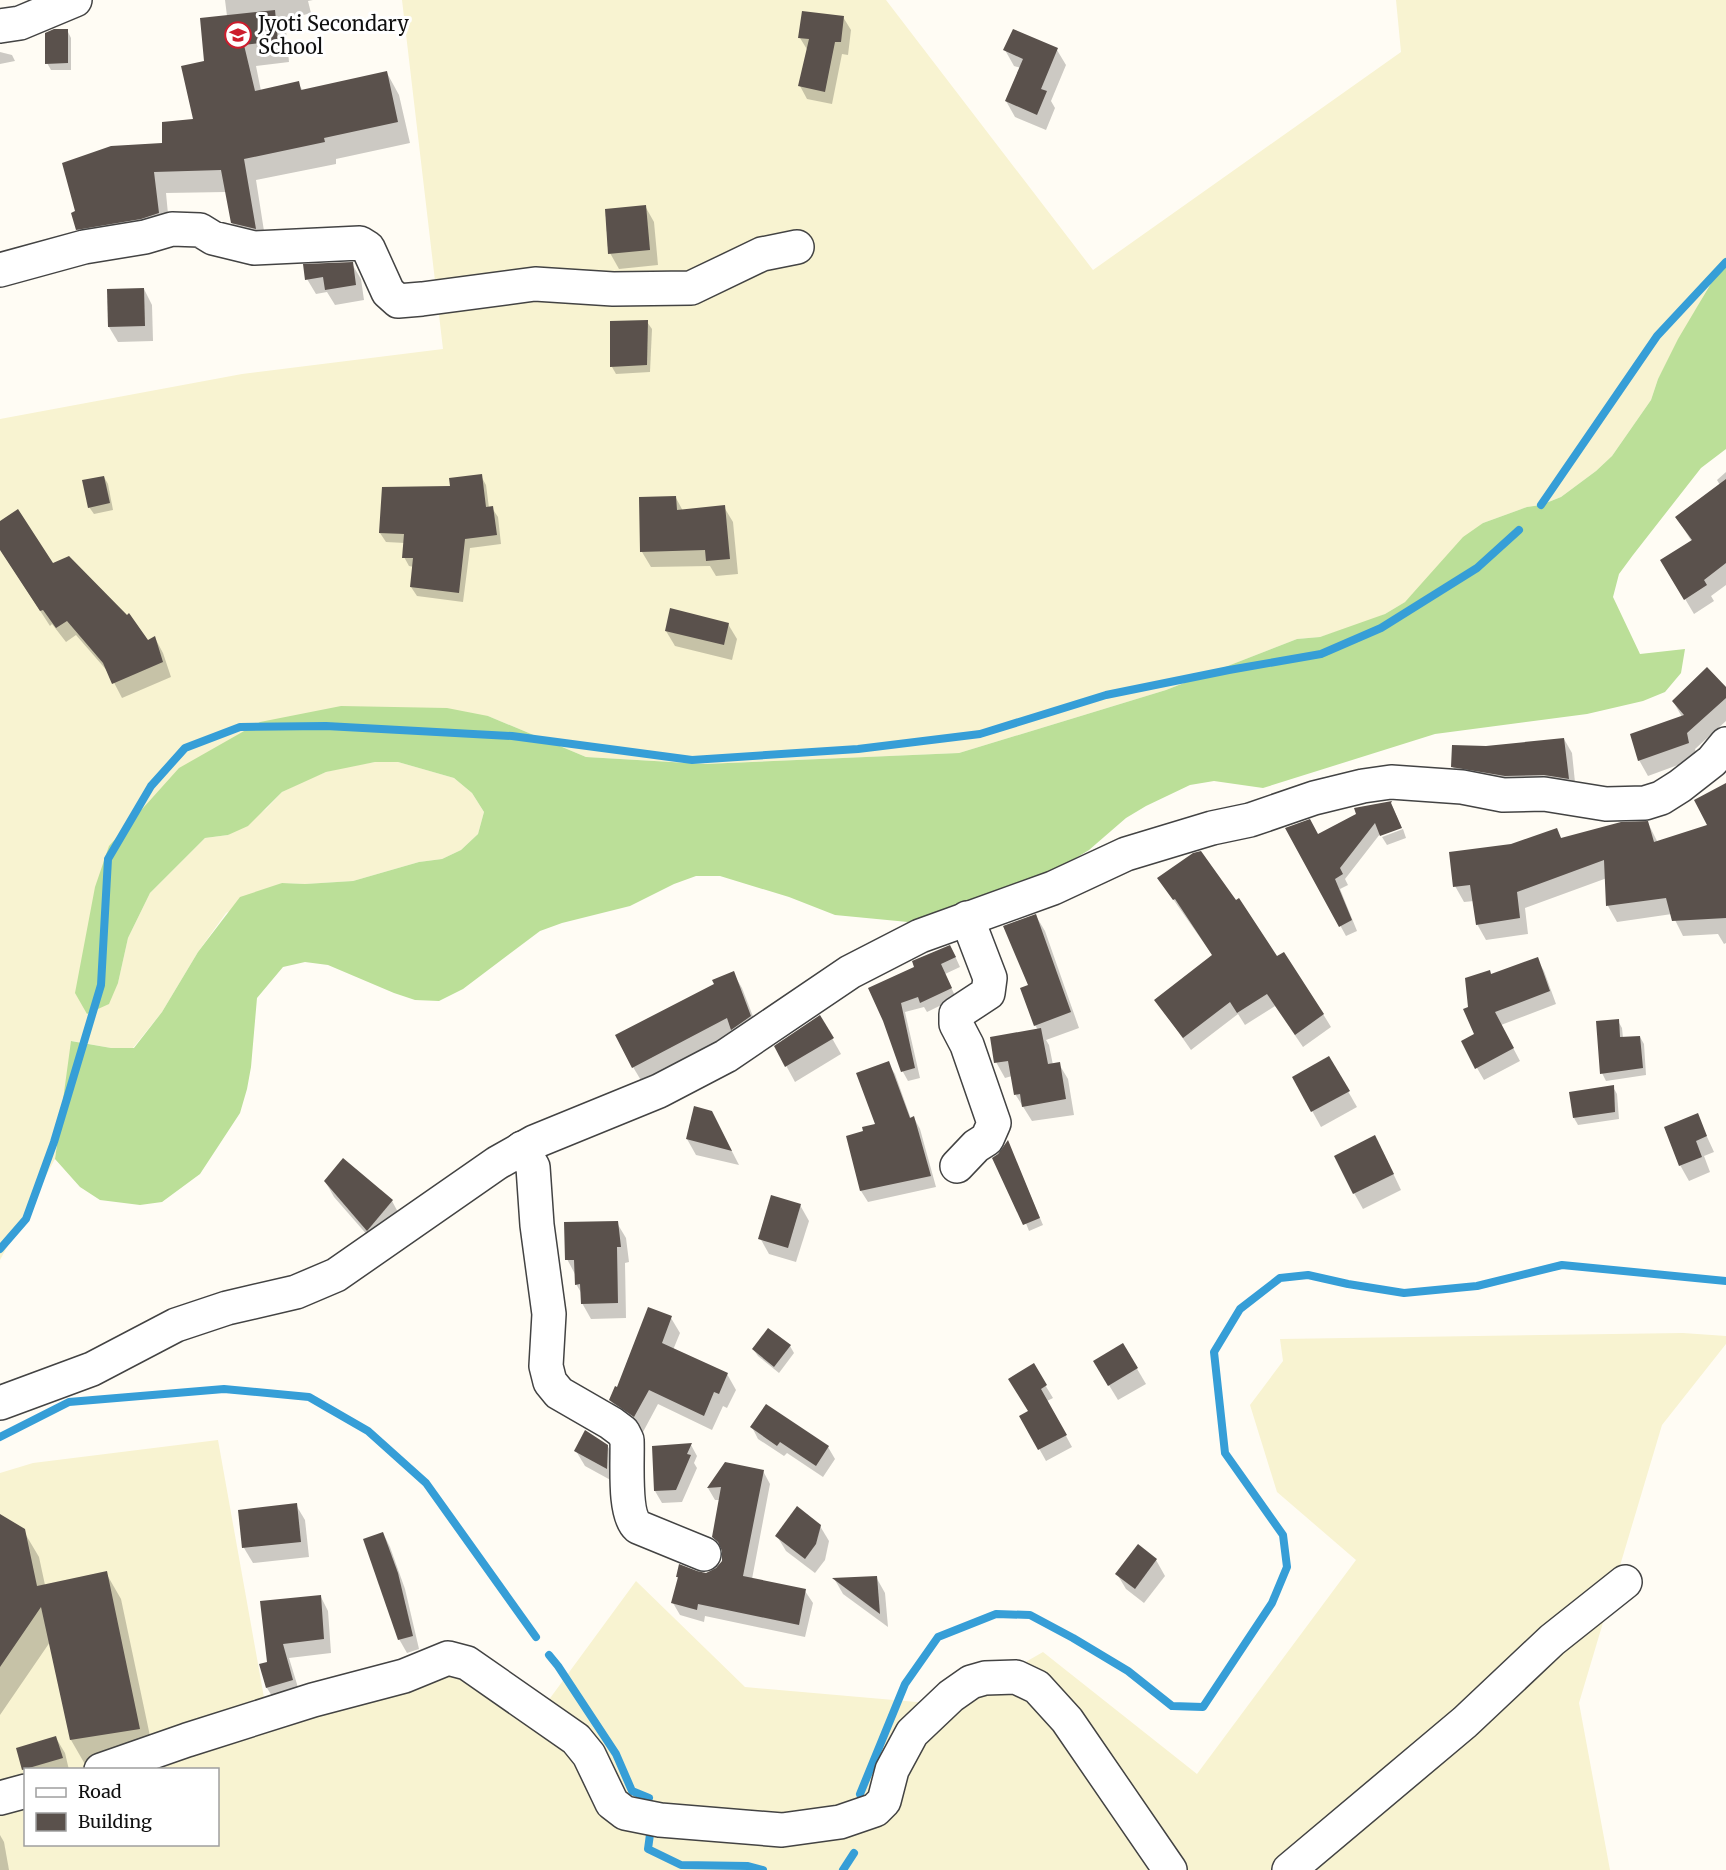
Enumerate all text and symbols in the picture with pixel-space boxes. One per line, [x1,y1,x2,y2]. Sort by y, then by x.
place label: Jyoti Secondary School [257,11,409,59]
school or university icon: Jyoti Secondary School [223,20,253,50]
legend [24,1768,219,1846]
text: Road [78,1780,122,1803]
text: Building [78,1810,152,1833]

